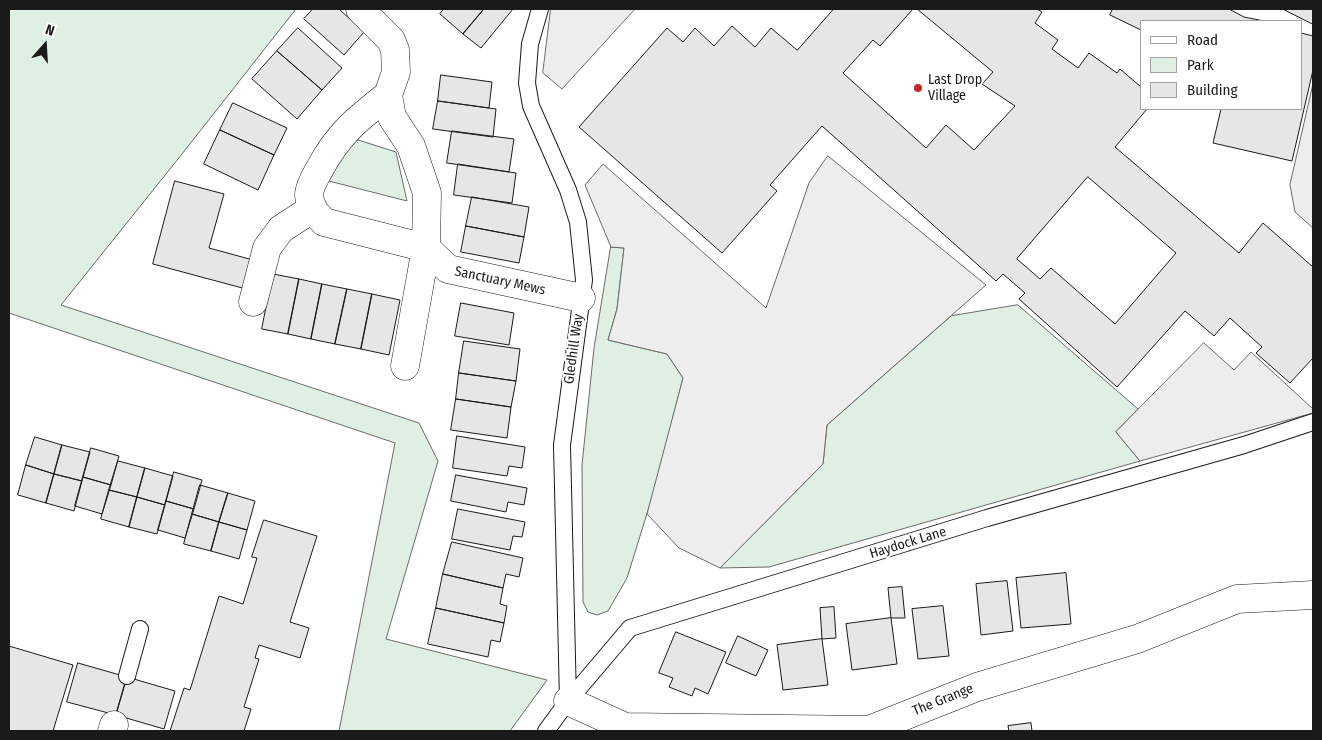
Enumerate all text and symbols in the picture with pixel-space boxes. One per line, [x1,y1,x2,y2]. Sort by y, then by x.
north arrow [20,20,70,70]
legend [1140,20,1302,110]
text: N [43,21,57,40]
text: Road [1187,31,1218,49]
text: Park [1187,56,1214,74]
place label: Last Drop Village [928,72,982,104]
text: Building [1187,81,1238,99]
marker: Last Drop Village [912,82,924,94]
street label: Sanctuary Mews [453,263,547,299]
street label: Gledhill Way [561,313,587,385]
street label: Haydock Lane [868,523,948,563]
street label: The Grange [910,680,976,720]

